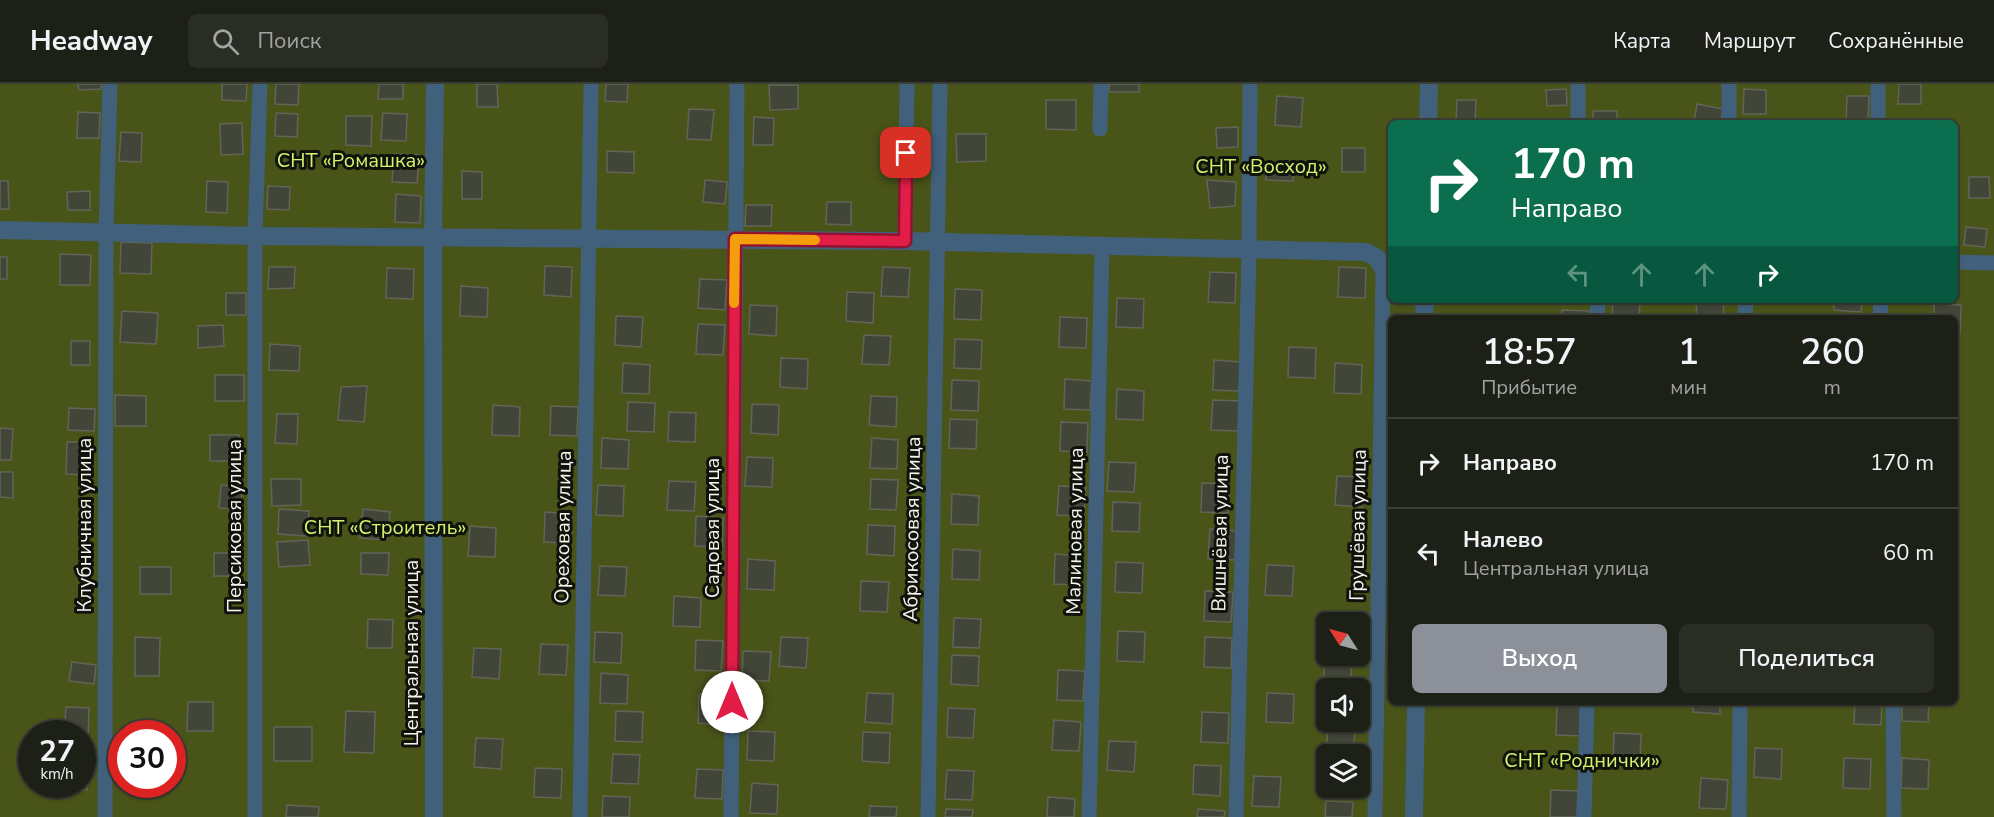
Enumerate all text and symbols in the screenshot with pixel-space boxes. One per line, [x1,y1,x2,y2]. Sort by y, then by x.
search box [188,14,608,68]
text: Headway [30,22,152,60]
icon: search [209,25,242,58]
text: Поиск [257,26,321,56]
text: Карта [1613,27,1671,55]
text: Маршрут [1704,27,1795,55]
text: Сохранённые [1828,27,1964,55]
pin [880,127,931,178]
icon: arrive [889,136,922,169]
text: 170 m [1511,136,1635,193]
icon: right [1412,144,1490,222]
park label: СНТ «Ромашка» [277,147,425,174]
park label: СНТ «Восход» [1195,153,1327,180]
text: Направо [1511,190,1622,227]
icon: left [1562,258,1595,291]
icon: ahead [1625,258,1658,291]
icon: ahead [1688,258,1721,291]
icon: right [1751,258,1784,291]
text: 18:57 [1482,328,1577,377]
text: 1 [1678,328,1699,377]
text: 260 [1800,328,1865,377]
text: Прибытие [1481,374,1577,401]
text: мин [1670,374,1707,401]
text: m [1824,374,1841,401]
street label: Абрикосовая улица [897,436,927,622]
street label: Клубничная улица [71,438,98,612]
street label: Персиковая улица [221,439,248,613]
street label: Малиновая улица [1060,447,1090,615]
icon: right [1412,447,1445,480]
text: Направо [1463,448,1557,478]
text: 170 m [1870,448,1934,478]
street label: Грушёвая улица [1343,449,1373,601]
street label: Ореховая улица [548,450,578,604]
street label: Вишнёвая улица [1205,454,1235,612]
street label: Садовая улица [699,458,726,598]
park label: СНТ «Строитель» [304,514,466,541]
text: Налево [1463,525,1543,555]
icon: left [1412,537,1445,570]
text: 60 m [1883,538,1934,568]
text: Центральная улица [1463,555,1649,582]
street label: Центральная улица [398,560,425,746]
north arrow [1316,612,1370,666]
map controls [1316,612,1370,798]
button: Выход [1412,624,1667,693]
button: Поделиться [1679,624,1934,693]
position arrow [700,670,764,734]
button: sound [1316,678,1370,732]
speed limit sign: 30 [108,720,186,798]
text: 27 [39,731,75,772]
button: layers [1316,744,1370,798]
park label: СНТ «Роднички» [1504,747,1660,774]
text: km/h [40,764,74,784]

